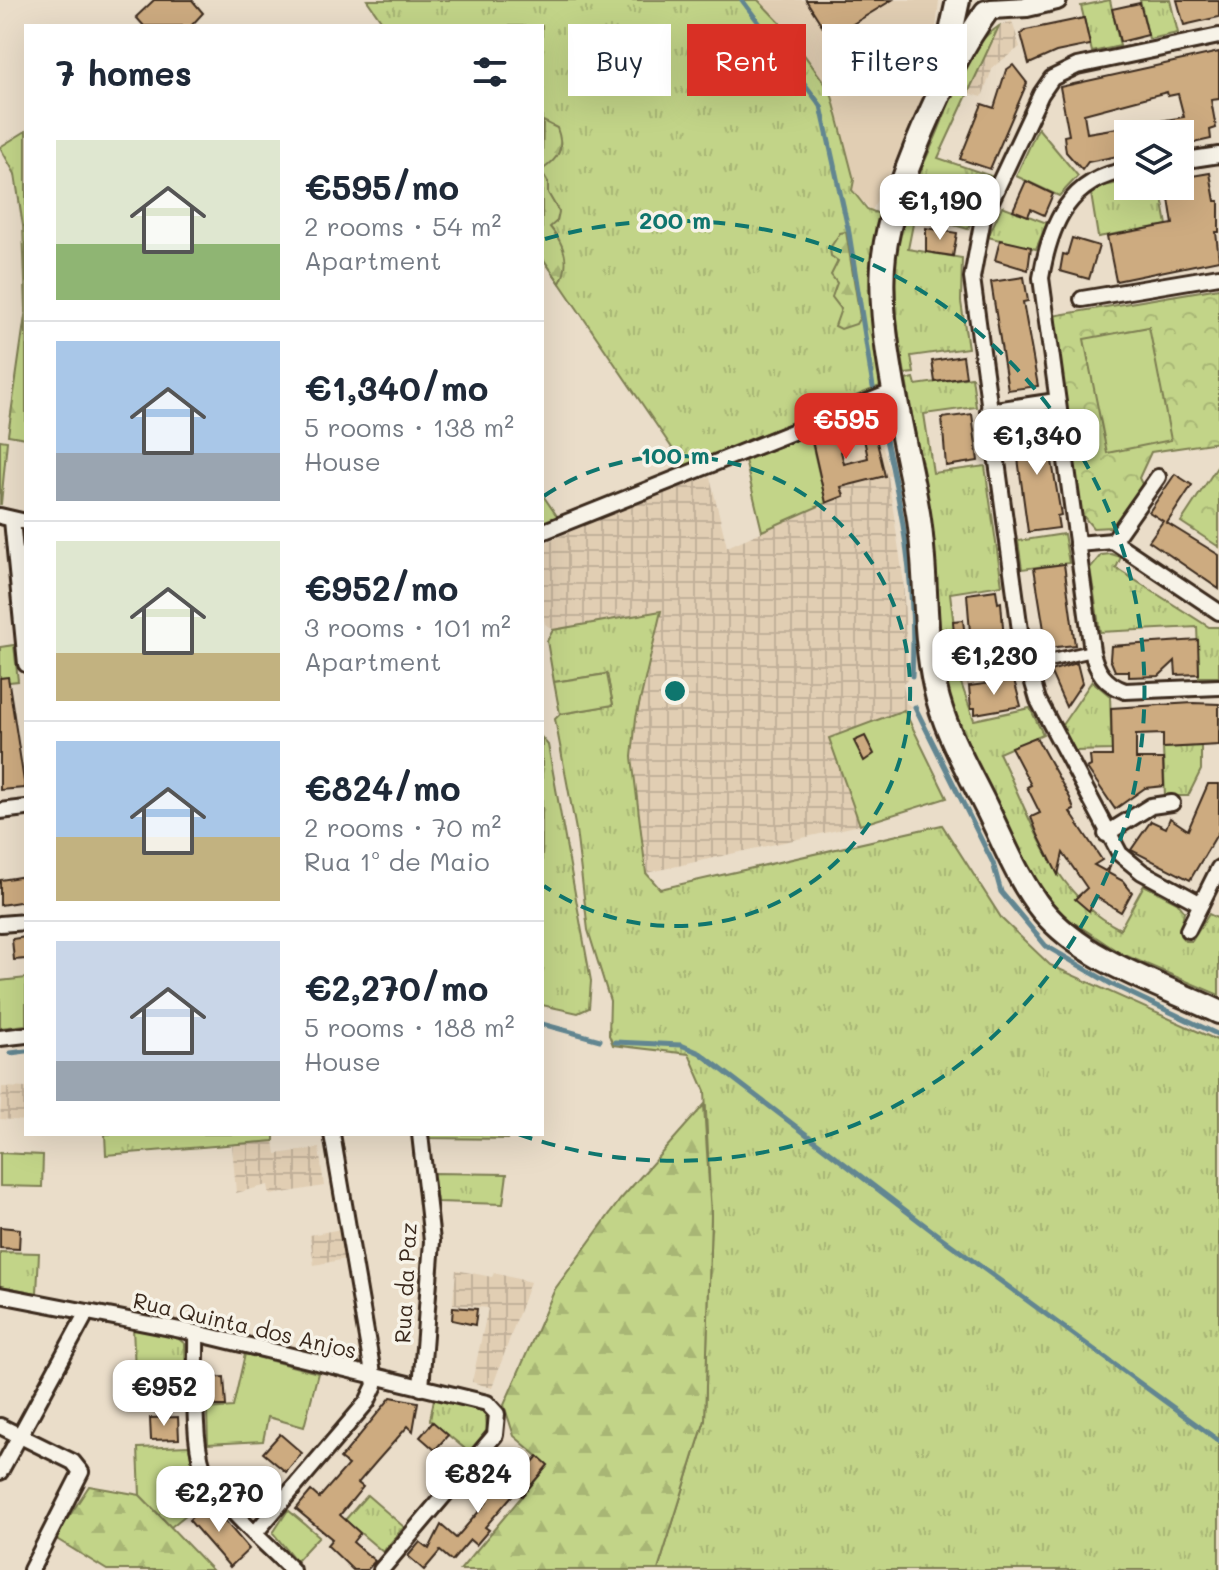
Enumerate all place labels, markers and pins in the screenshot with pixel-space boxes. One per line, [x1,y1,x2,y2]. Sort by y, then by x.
pin: €1,190 [875,174,1005,242]
pin: €595 [799,393,893,461]
pin: €1,340 [972,409,1102,477]
pin: €1,230 [929,629,1059,697]
centre of rings [661,677,689,705]
pin: €952 [117,1360,211,1428]
pin: €824 [431,1447,525,1515]
pin: €2,270 [154,1466,284,1534]

